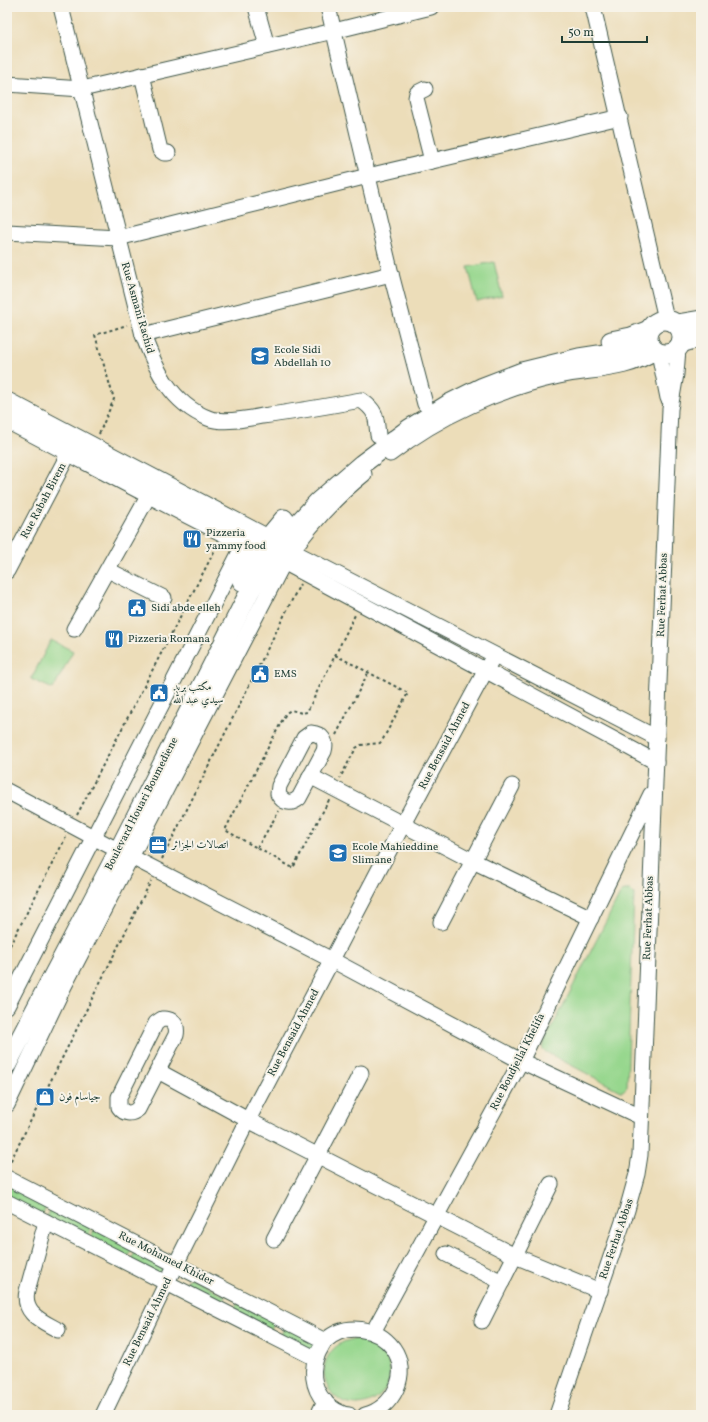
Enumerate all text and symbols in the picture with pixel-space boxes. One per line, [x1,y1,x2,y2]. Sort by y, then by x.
scale bar [562,18,647,44]
text: 50 m [568,25,594,41]
street label: Rue Asmani Rachid [117,260,157,356]
place label: Ecole Sidi Abdellah 10 [274,343,331,371]
school or university icon: Ecole Sidi Abdellah 10 [249,345,271,367]
street label: Rue Rabah Birem [18,460,70,542]
place label: Pizzeria yammy food [206,526,266,554]
restaurant icon: Pizzeria yammy food [181,528,203,550]
street label: Rue Ferhat Abbas [654,552,672,637]
public building icon: Sidi abde elleh [126,597,148,619]
place label: Sidi abde elleh [151,601,221,616]
restaurant icon: Pizzeria Romana [103,628,125,650]
place label: Pizzeria Romana [128,632,210,647]
public building icon: EMS [249,663,271,685]
place label: EMS [274,667,297,682]
place label: مكتب بريد سيدي عبد الله [173,680,224,708]
public building icon: مكتب بريد سيدي عبد الله [148,682,170,704]
street label: Rue Bensaid Ahmed [416,700,474,792]
street label: Boulevard Houari Boumediene [102,735,182,873]
office icon: اتصالات الجزائر [147,834,169,856]
place label: اتصالات الجزائر [171,838,228,853]
place label: Ecole Mahieddine Slimane [352,840,438,868]
school or university icon: Ecole Mahieddine Slimane [327,842,349,864]
street label: Rue Ferhat Abbas [640,875,658,960]
street label: Rue Bensaid Ahmed [265,987,323,1079]
street label: Rue Boudjellal Khelifa [487,1010,549,1113]
shop icon: جياسام فون [34,1086,56,1108]
place label: جياسام فون [59,1090,101,1106]
street label: Rue Ferhat Abbas [596,1196,638,1281]
street label: Rue Mohamed Khider [116,1228,217,1290]
street label: Rue Bensaid Ahmed [120,1275,176,1369]

